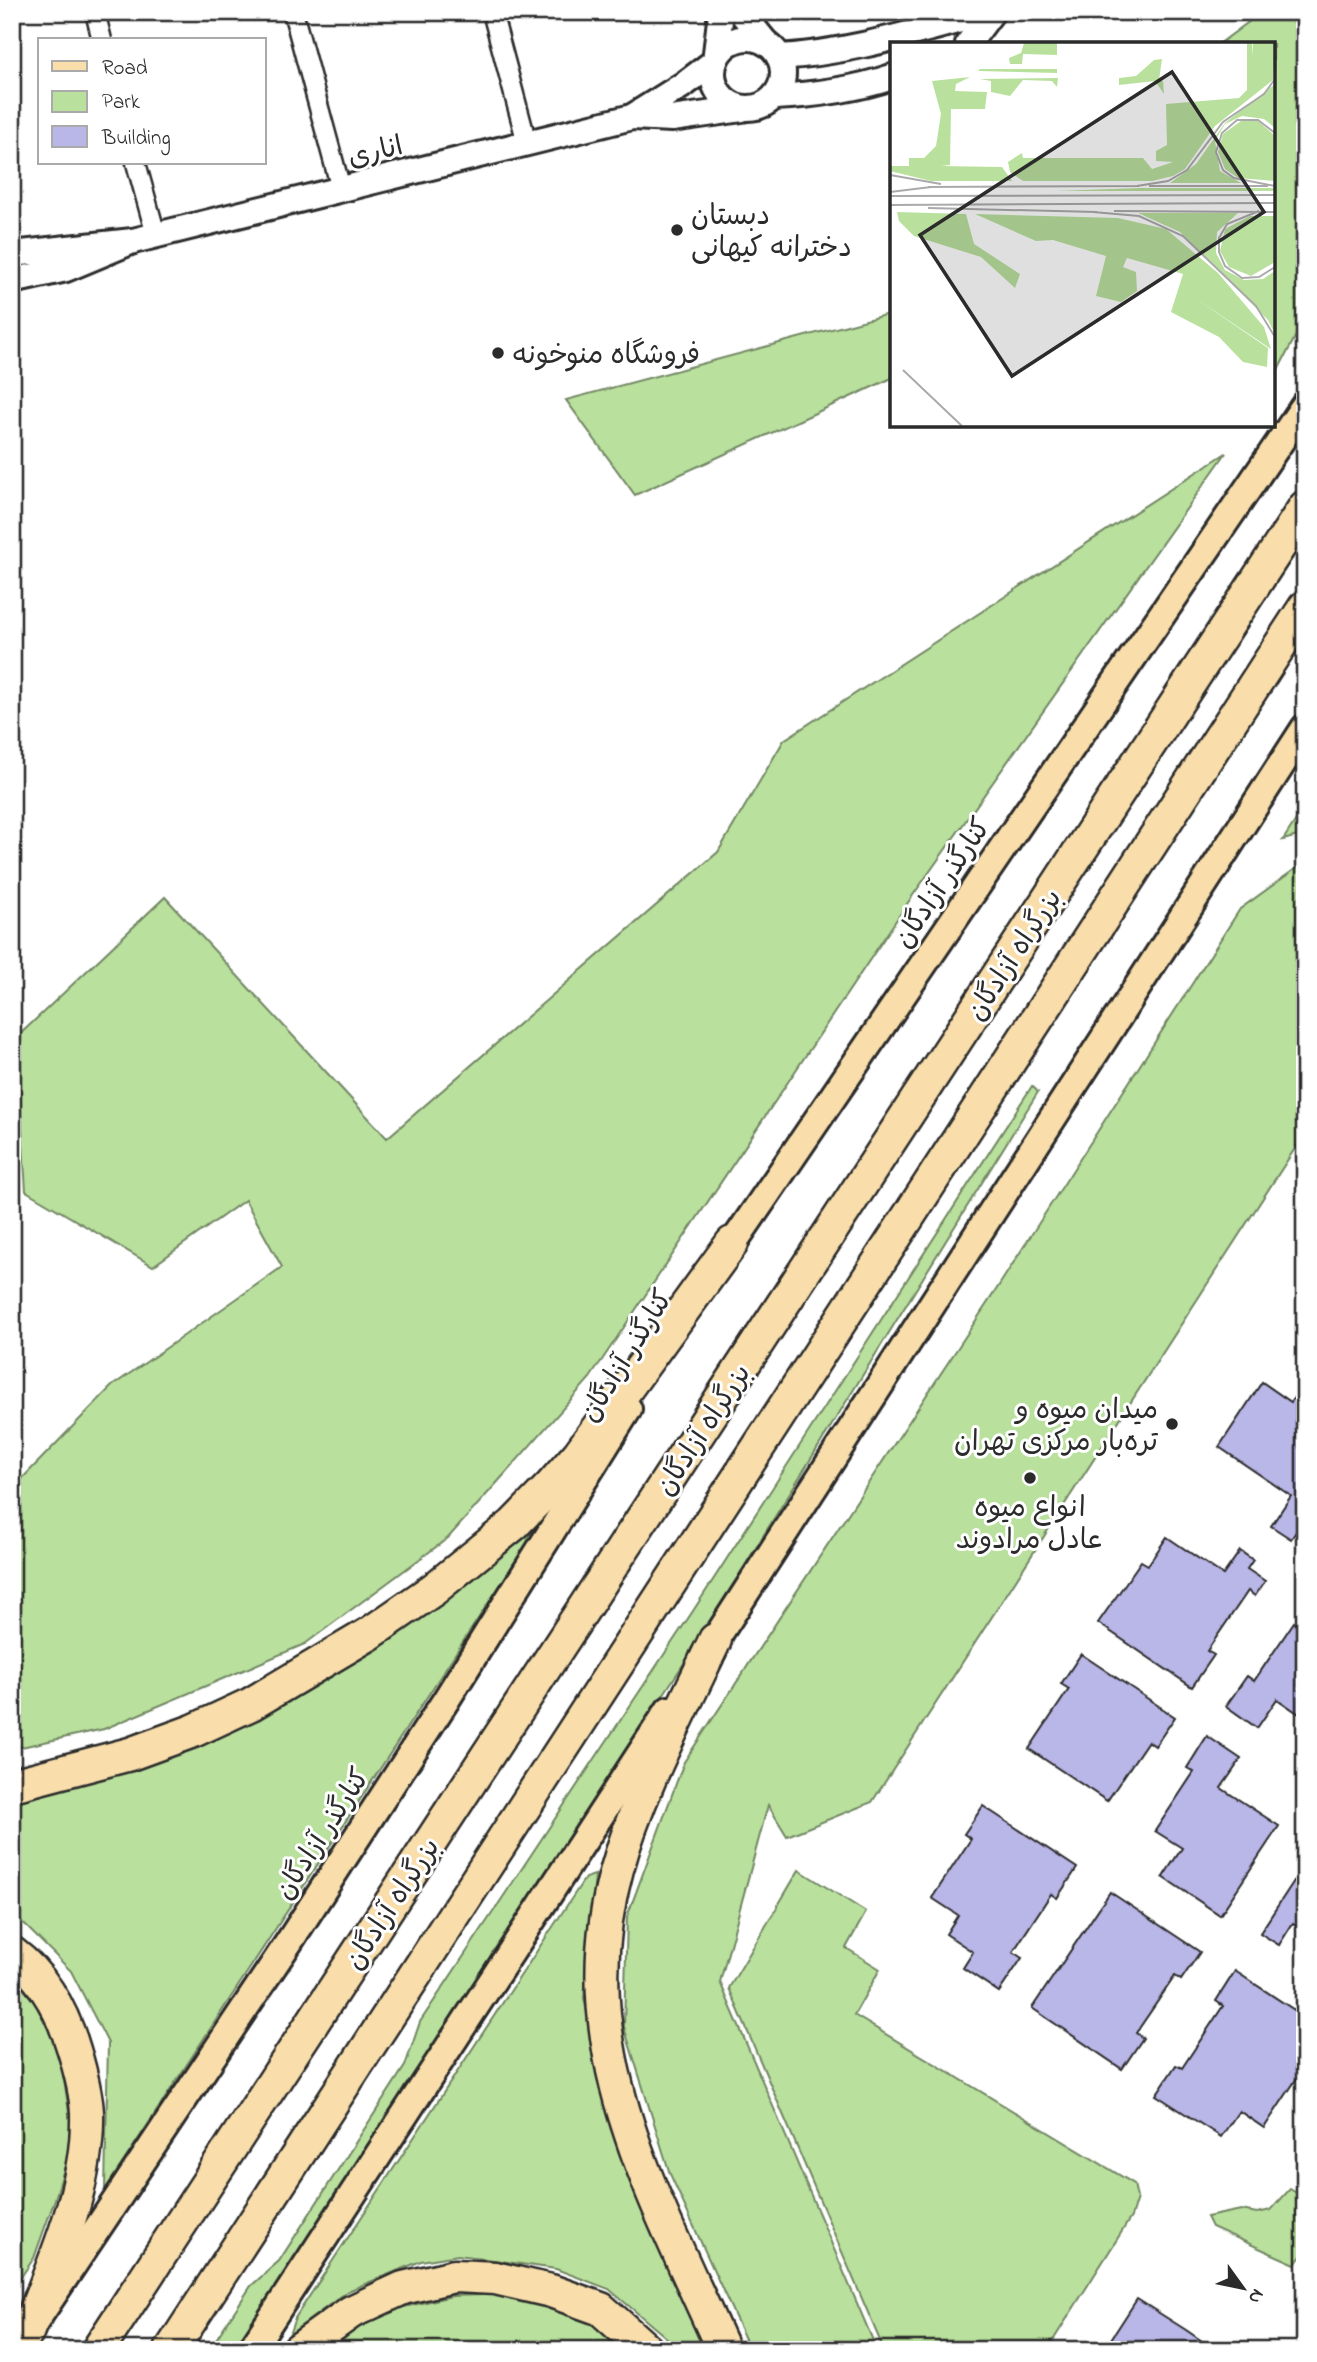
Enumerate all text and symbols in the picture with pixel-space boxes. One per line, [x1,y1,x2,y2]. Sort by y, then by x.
legend [38,38,266,164]
inset map [890,42,1275,427]
text: Road [102,54,148,84]
text: Park [102,88,141,118]
text: Building [101,124,171,156]
street label: اناری [344,127,408,180]
place label: دبستان دخترانه کیهانی [691,197,852,270]
marker: دبستان دخترانه کیهانی [669,222,685,238]
place label: فروشگاه منوخونه [512,336,700,377]
marker: فروشگاه منوخونه [490,345,506,361]
street label: کنارگذر آزادگان [885,810,1003,958]
street label: بزرگراه آزادگان [958,882,1074,1030]
street label: کنارگذر آزادگان [571,1282,685,1431]
street label: بزرگراه آزادگان [647,1357,763,1505]
place label: میدان میوه و تره‌بار مرکزی تهران [954,1391,1159,1464]
marker: میدان میوه و تره‌بار مرکزی تهران [1164,1416,1180,1432]
marker: انواع میوه عادل مرادوند [1022,1470,1038,1486]
place label: انواع میوه عادل مرادوند [956,1489,1104,1562]
street label: کنارگذر آزادگان [266,1761,382,1909]
street label: بزرگراه آزادگان [336,1831,452,1979]
north arrow [1208,2254,1278,2324]
text: N [1240,2283,1270,2309]

